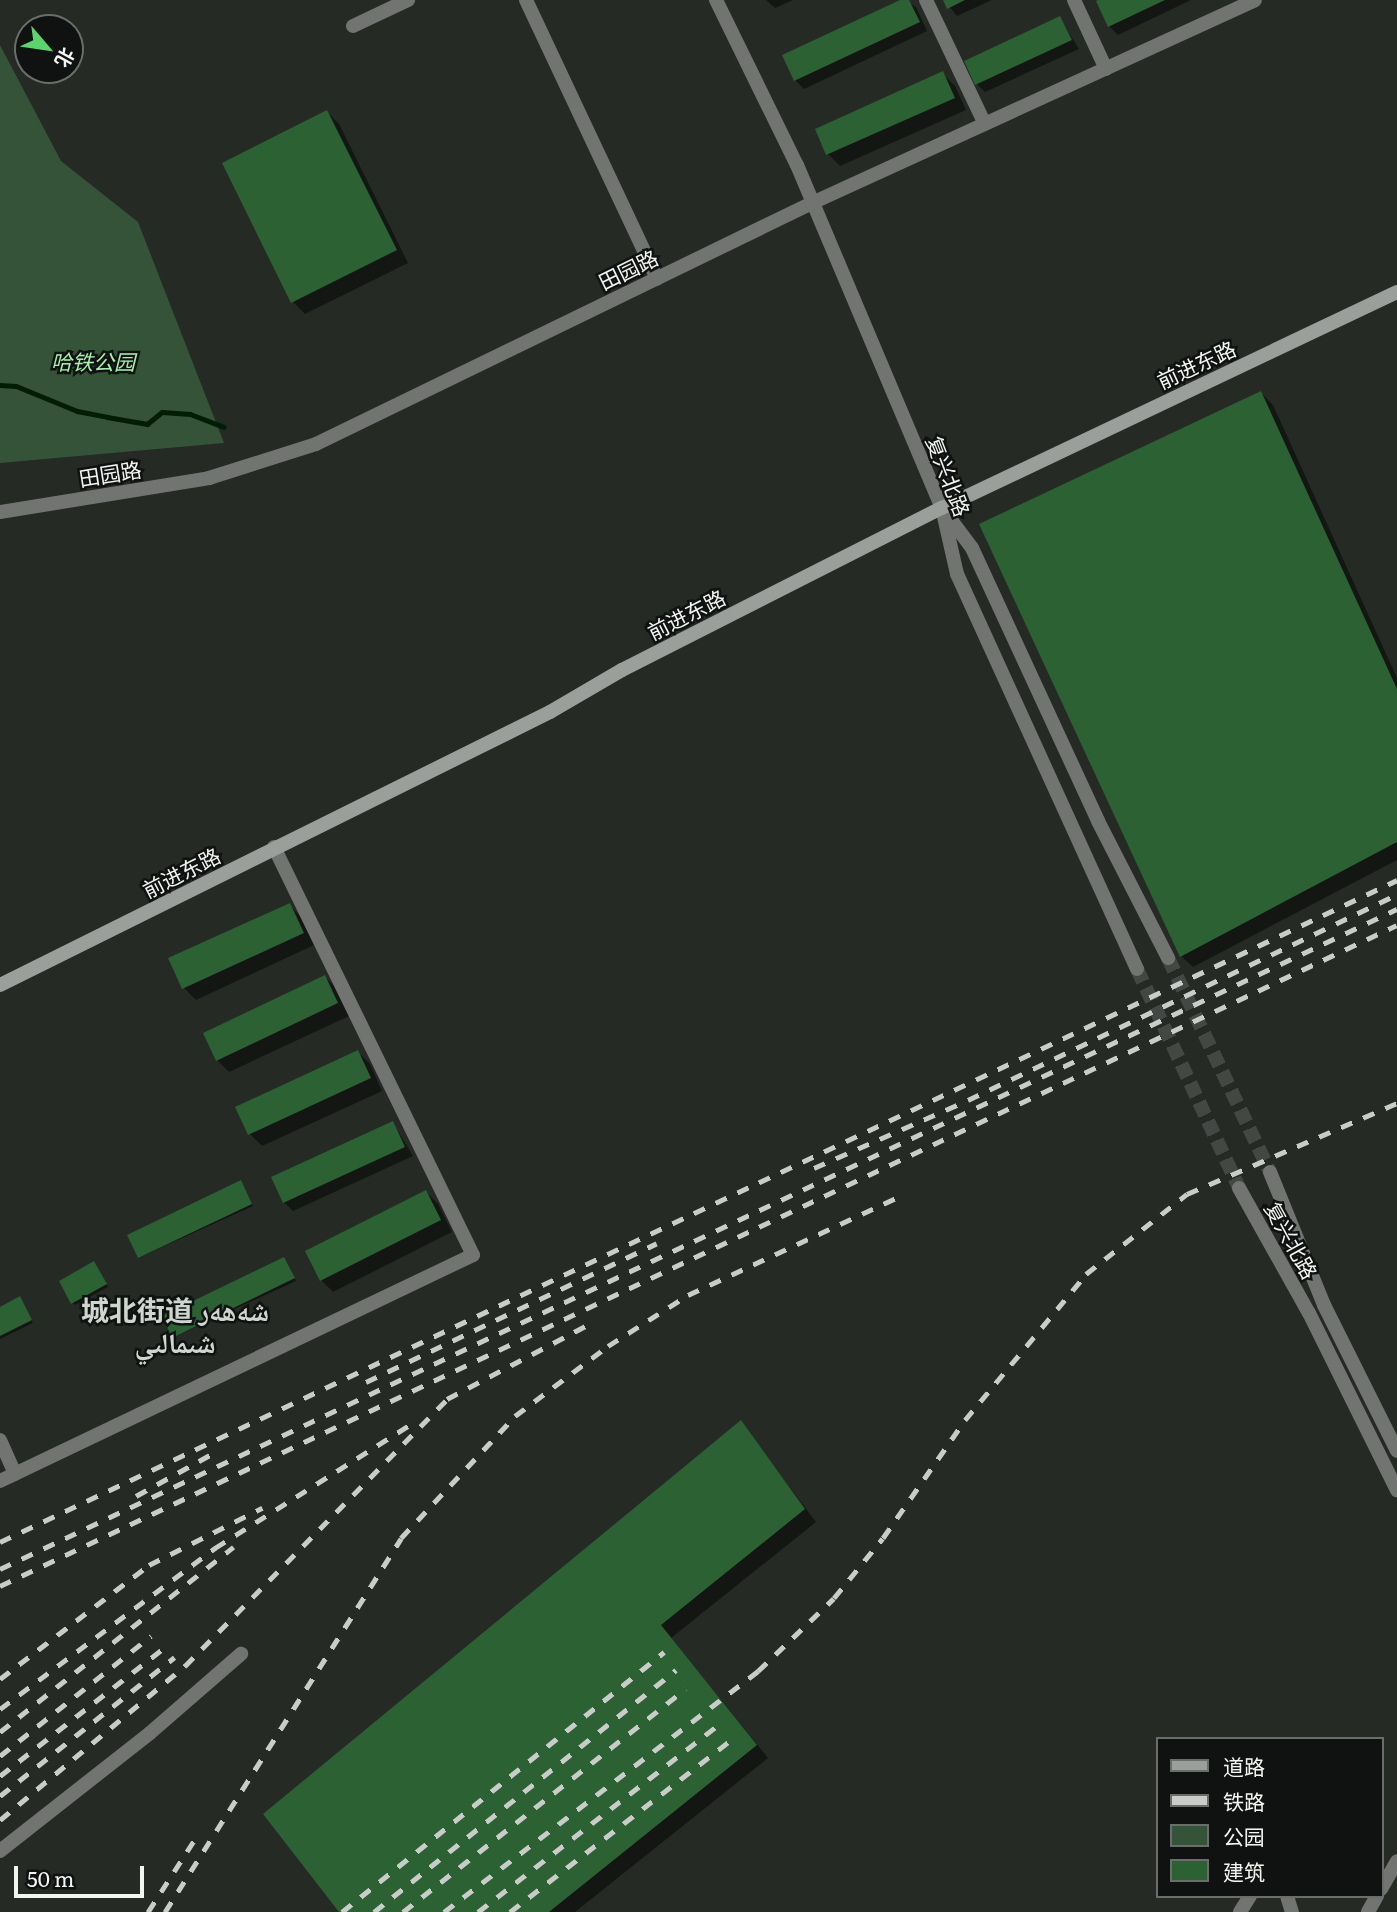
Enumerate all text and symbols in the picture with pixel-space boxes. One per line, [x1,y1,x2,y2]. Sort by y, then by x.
north arrow [14,14,84,84]
text: 北 [49,43,82,73]
street label: 田园路 [594,244,662,294]
street label: 前进东路 [1153,335,1239,393]
park label: 哈铁公园 [51,348,135,374]
street label: 复兴北路 [922,432,976,520]
street label: 田园路 [77,456,143,490]
street label: 前进东路 [643,584,729,644]
street label: 前进东路 [138,842,224,902]
street label: 复兴北路 [1261,1197,1323,1283]
district label: 城北街道 شەھەر شىمالىي [81,1292,269,1358]
legend [1156,1737,1383,1898]
text: 道路 [1223,1750,1265,1781]
text: 铁路 [1223,1785,1265,1816]
text: 公园 [1223,1820,1265,1851]
scale bar [18,1853,147,1897]
text: 建筑 [1223,1855,1265,1886]
text: 50 m [27,1862,74,1893]

